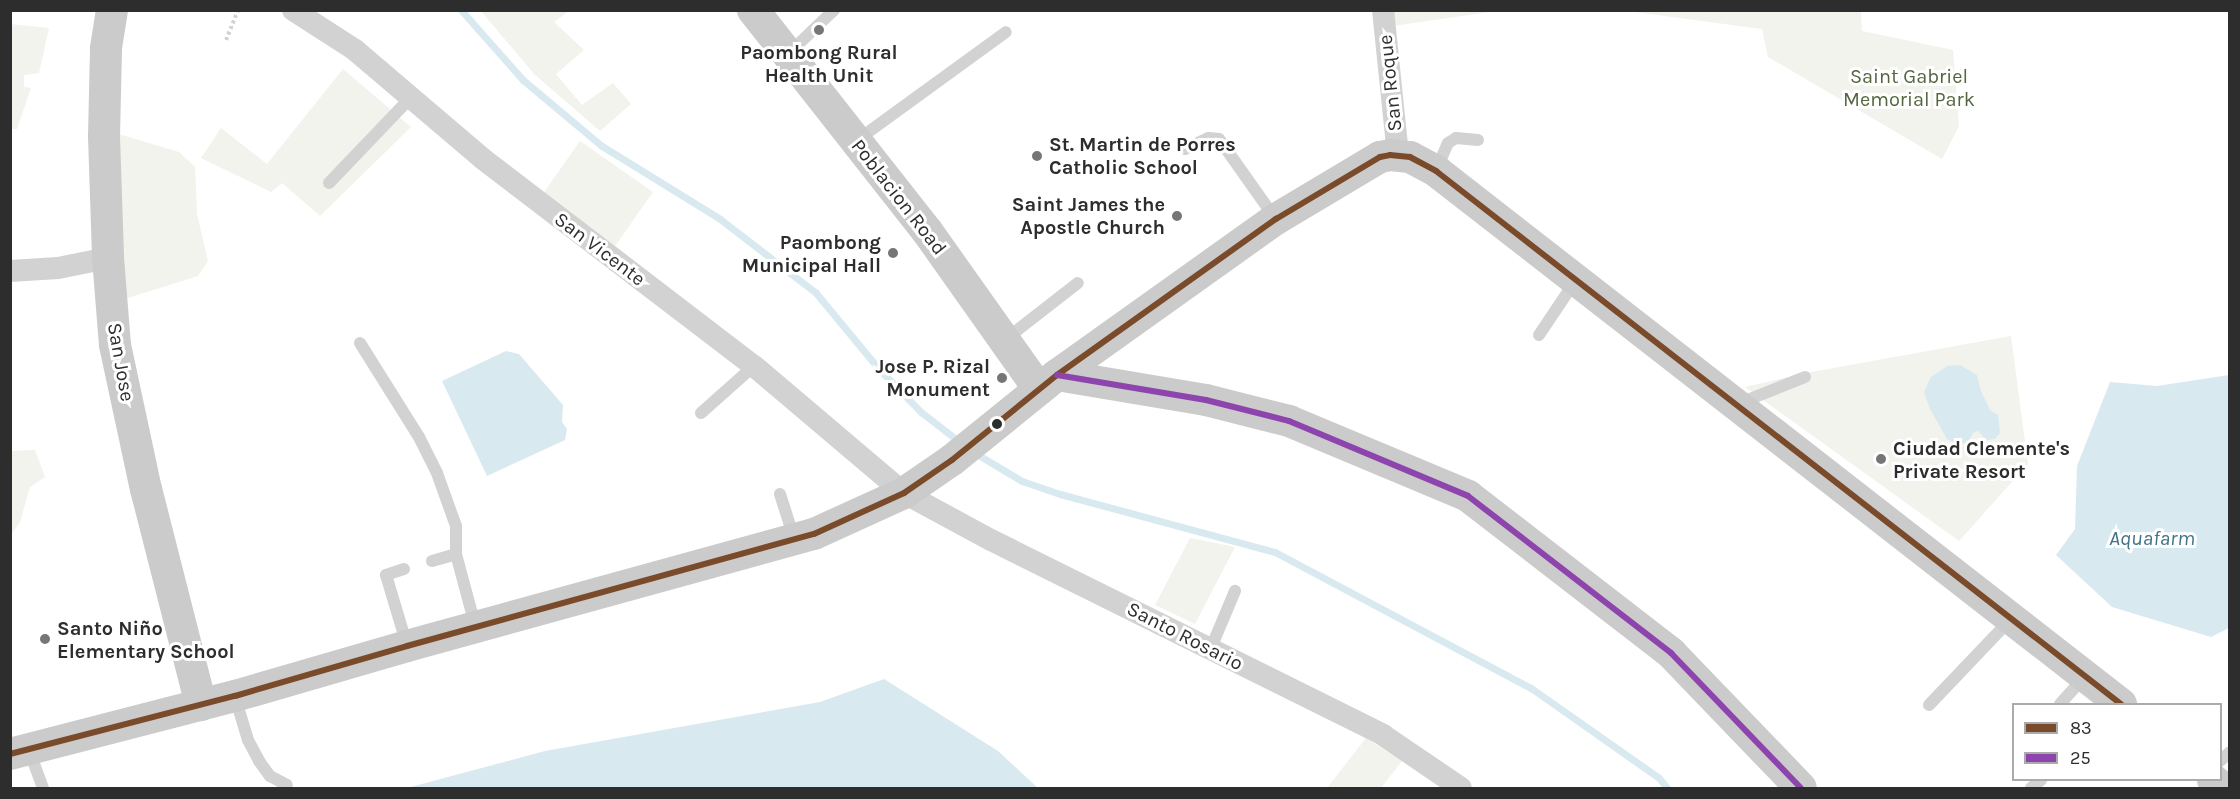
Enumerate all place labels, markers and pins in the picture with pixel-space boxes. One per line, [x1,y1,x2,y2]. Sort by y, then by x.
marker: Paombong Rural Health Unit [810,21,828,39]
place label: Paombong Rural Health Unit [740,41,898,88]
place label: St. Martin de Porres Catholic School [1049,132,1236,179]
marker: St. Martin de Porres Catholic School [1030,149,1044,163]
place label: Saint James the Apostle Church [1012,192,1165,239]
marker: Saint James the Apostle Church [1170,209,1184,223]
place label: Paombong Municipal Hall [742,230,881,277]
marker: Paombong Municipal Hall [886,246,900,260]
place label: Jose P. Rizal Monument [876,354,990,401]
marker: Jose P. Rizal Monument [995,371,1009,385]
unlabelled marker [991,418,1003,430]
place label: Ciudad Clemente's Private Resort [1893,436,2070,483]
marker: Ciudad Clemente's Private Resort [1874,452,1888,466]
place label: Santo Niño Elementary School [57,616,235,663]
marker: Santo Niño Elementary School [38,632,52,646]

